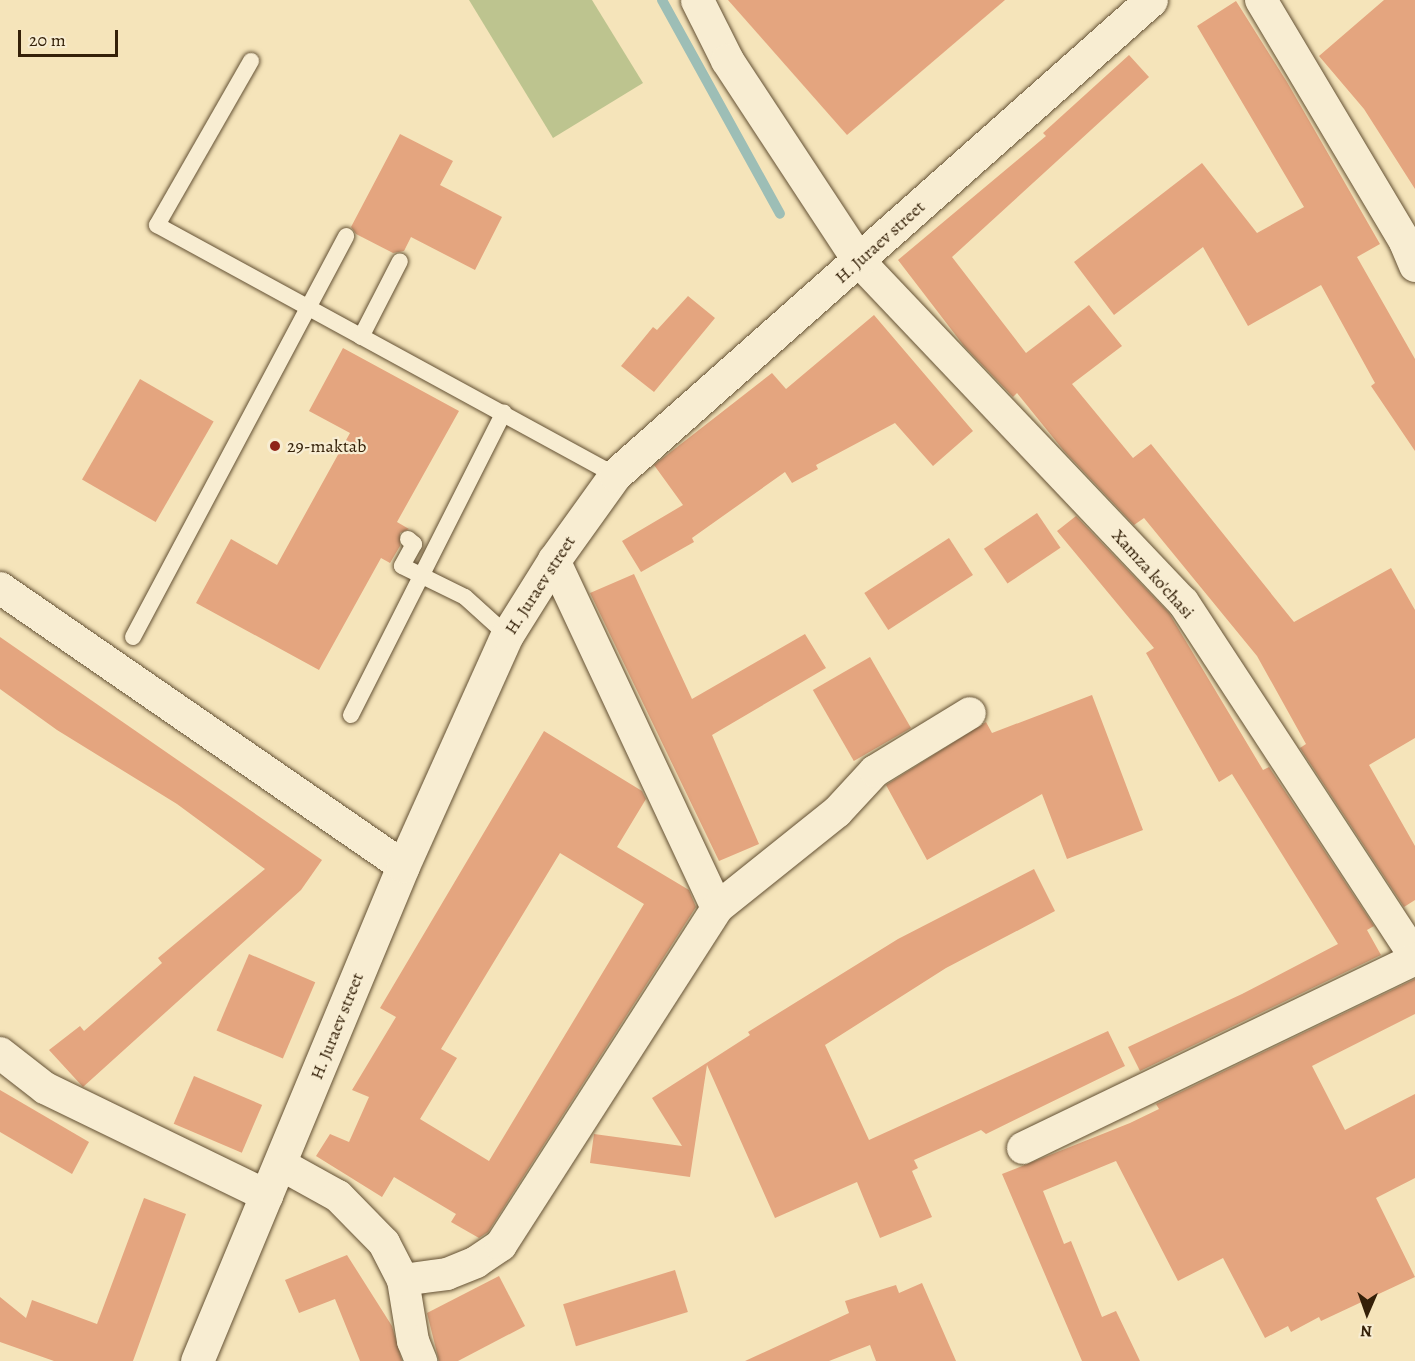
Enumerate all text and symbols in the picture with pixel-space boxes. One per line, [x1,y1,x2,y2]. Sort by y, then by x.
scale bar [21,18,122,56]
text: 20 m [29,28,66,52]
street label: H. Juraev street [830,196,930,288]
place label: 29-maktab [287,435,366,457]
marker: 29-maktab [268,439,282,453]
street label: Xamza ko'chasi [1107,525,1199,623]
street label: H. Juraev street [500,531,580,639]
street label: H. Juraev street [306,969,368,1083]
north arrow [1337,1283,1397,1343]
text: N [1360,1320,1373,1342]

